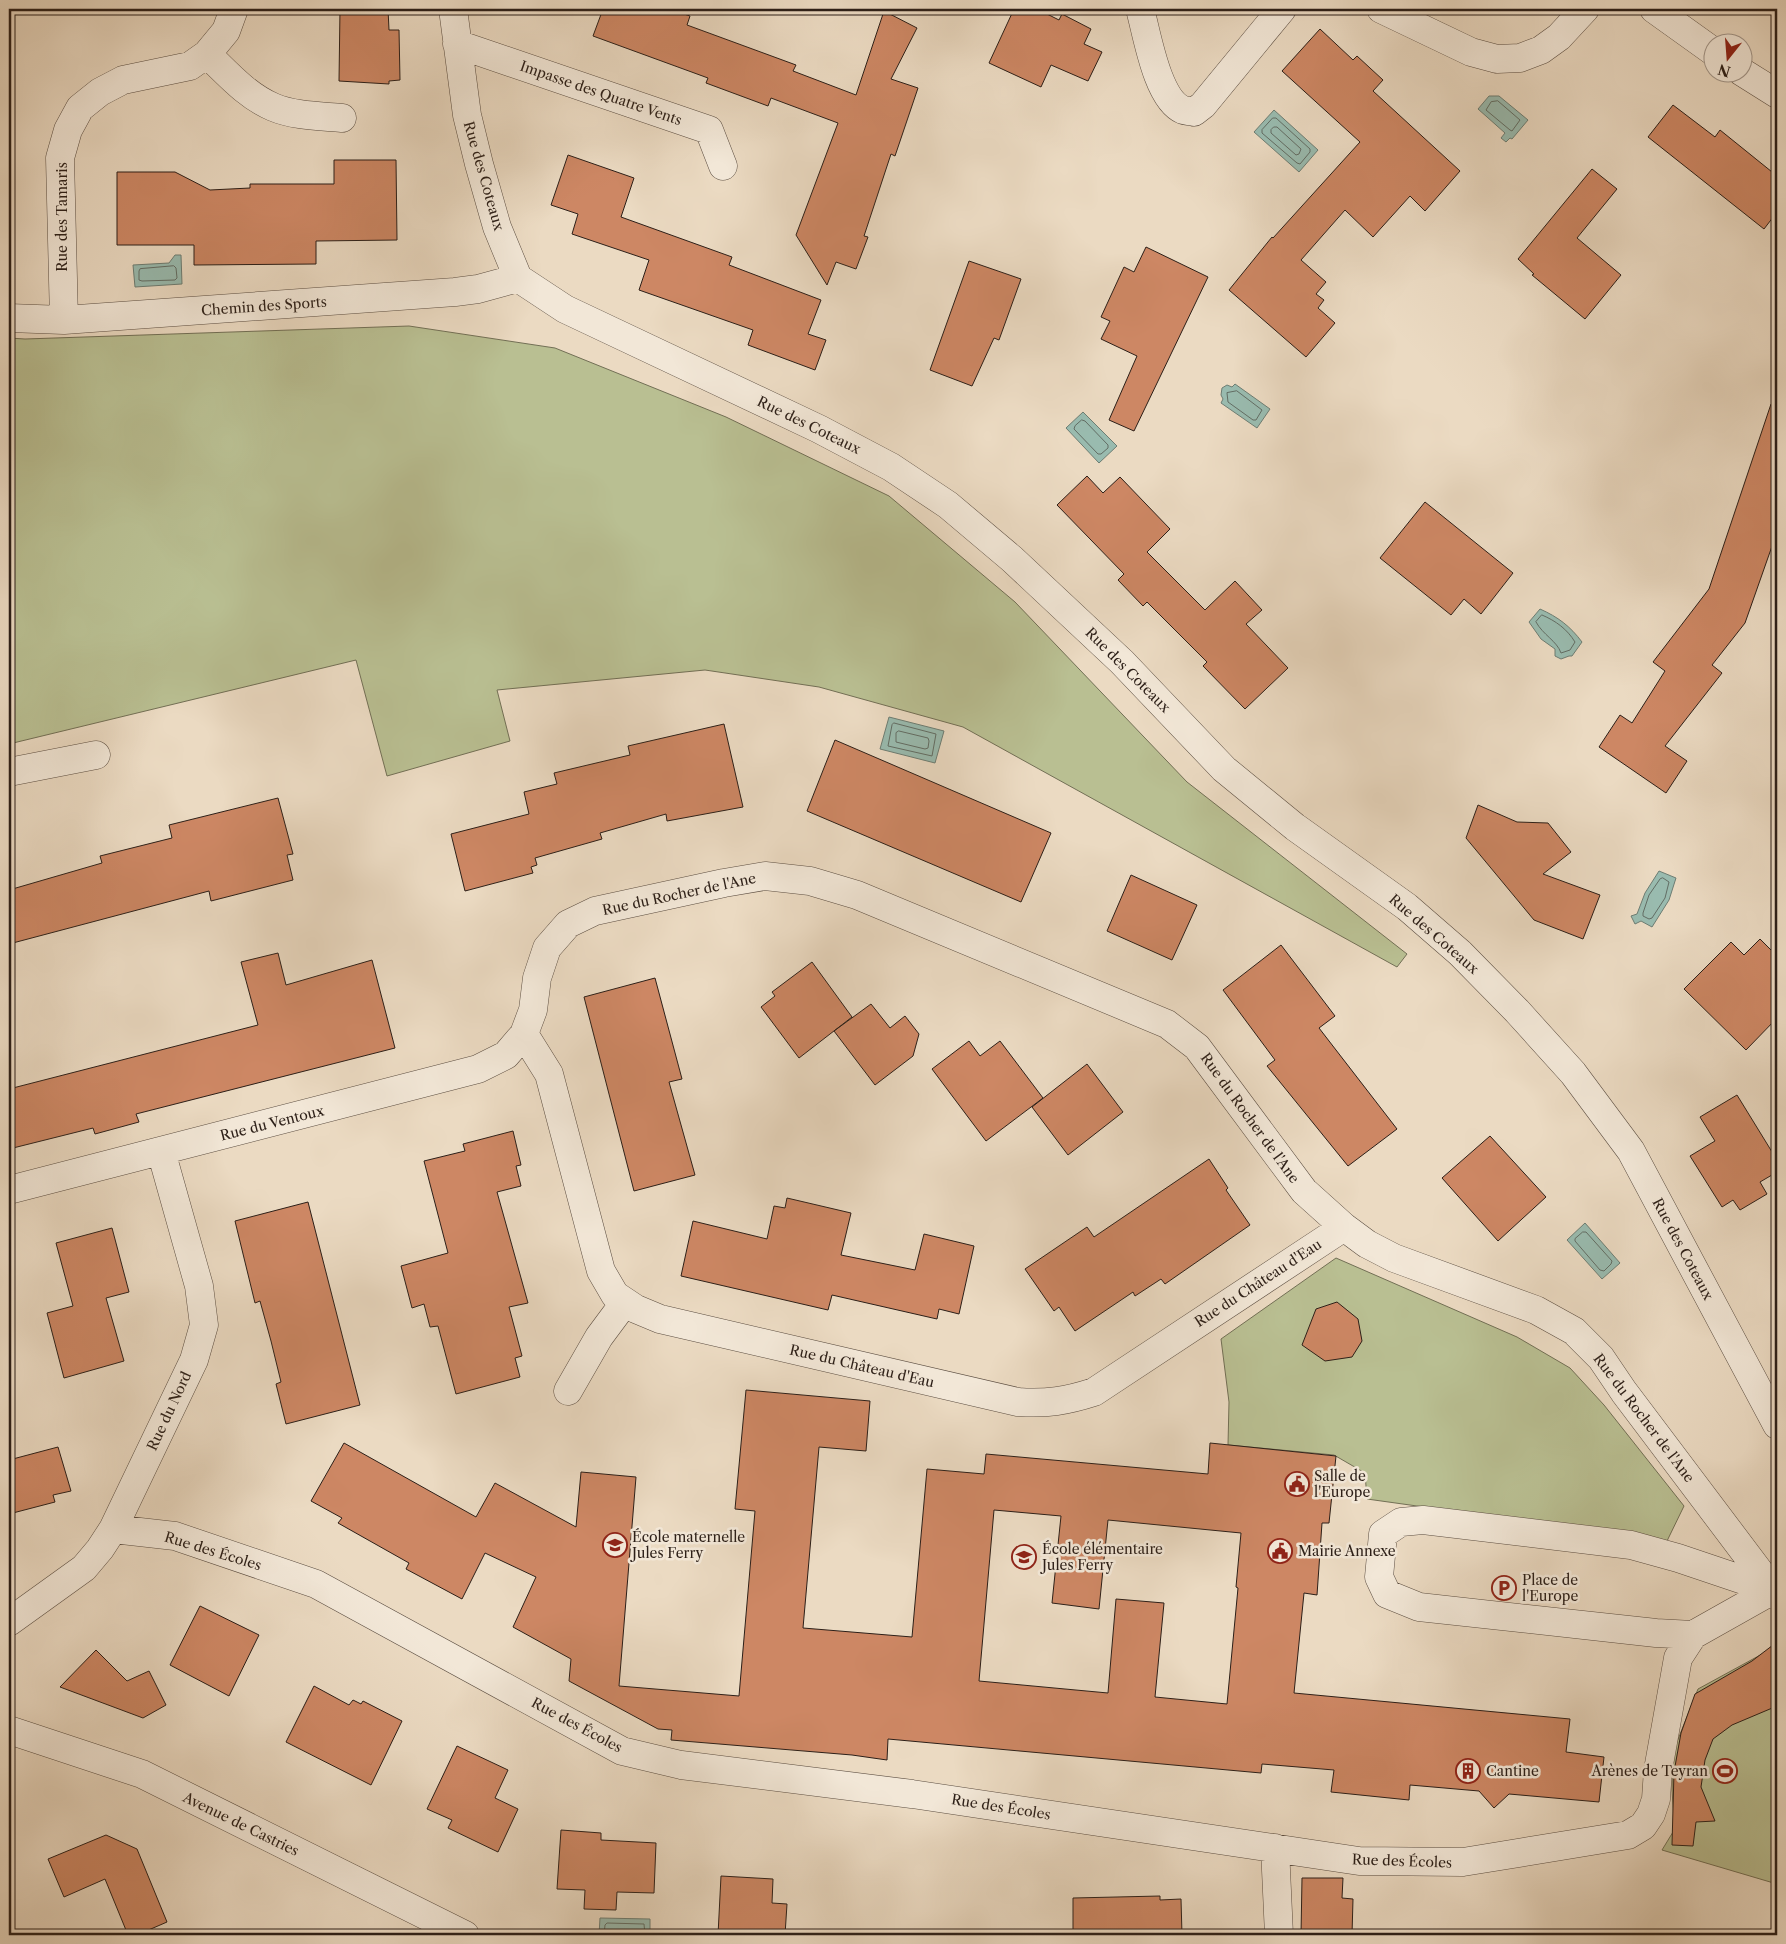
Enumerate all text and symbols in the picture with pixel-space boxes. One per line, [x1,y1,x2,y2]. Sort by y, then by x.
north arrow [1704,32,1754,82]
street label: Impasse des Quatre Vents [518,57,684,129]
text: N [1716,60,1733,81]
street label: Rue des Coteaux [460,119,508,234]
street label: Rue des Tamaris [53,162,71,272]
street label: Chemin des Sports [201,293,327,319]
street label: Rue des Coteaux [754,392,864,458]
street label: Rue des Coteaux [1082,624,1175,717]
street label: Rue du Rocher de l'Ane [600,869,758,919]
street label: Rue des Coteaux [1385,890,1483,978]
street label: Rue du Rocher de l'Ane [1197,1049,1303,1187]
street label: Rue du Ventoux [218,1101,327,1145]
street label: Rue des Coteaux [1649,1195,1718,1304]
street label: Rue du Château d'Eau [1191,1235,1325,1331]
street label: Rue du Château d'Eau [788,1341,936,1391]
street label: Rue du Rocher de l'Ane [1590,1350,1698,1486]
street label: Rue du Nord [143,1368,195,1453]
place label: Salle de l'Europe [1314,1467,1370,1501]
public building icon: Salle de l'Europe [1284,1471,1310,1497]
street label: Rue des Écoles [162,1528,264,1574]
place label: École maternelle Jules Ferry [630,1528,745,1562]
school or university icon: École maternelle Jules Ferry [602,1532,628,1558]
public building icon: Mairie Annexe [1267,1538,1293,1564]
place label: École élémentaire Jules Ferry [1040,1540,1163,1574]
place label: Mairie Annexe [1298,1542,1396,1560]
school or university icon: École élémentaire Jules Ferry [1011,1544,1037,1570]
place label: Place de l'Europe [1522,1571,1578,1605]
parking icon: Place de l'Europe [1491,1575,1517,1601]
street label: Rue des Écoles [528,1694,626,1756]
building icon: Cantine [1455,1758,1481,1784]
sports icon: Arènes de Teyran [1712,1758,1738,1784]
place label: Cantine [1486,1762,1539,1780]
place label: Arènes de Teyran [1590,1762,1708,1780]
street label: Avenue de Castries [179,1788,302,1860]
street label: Rue des Écoles [950,1790,1052,1824]
street label: Rue des Écoles [1352,1850,1452,1872]

